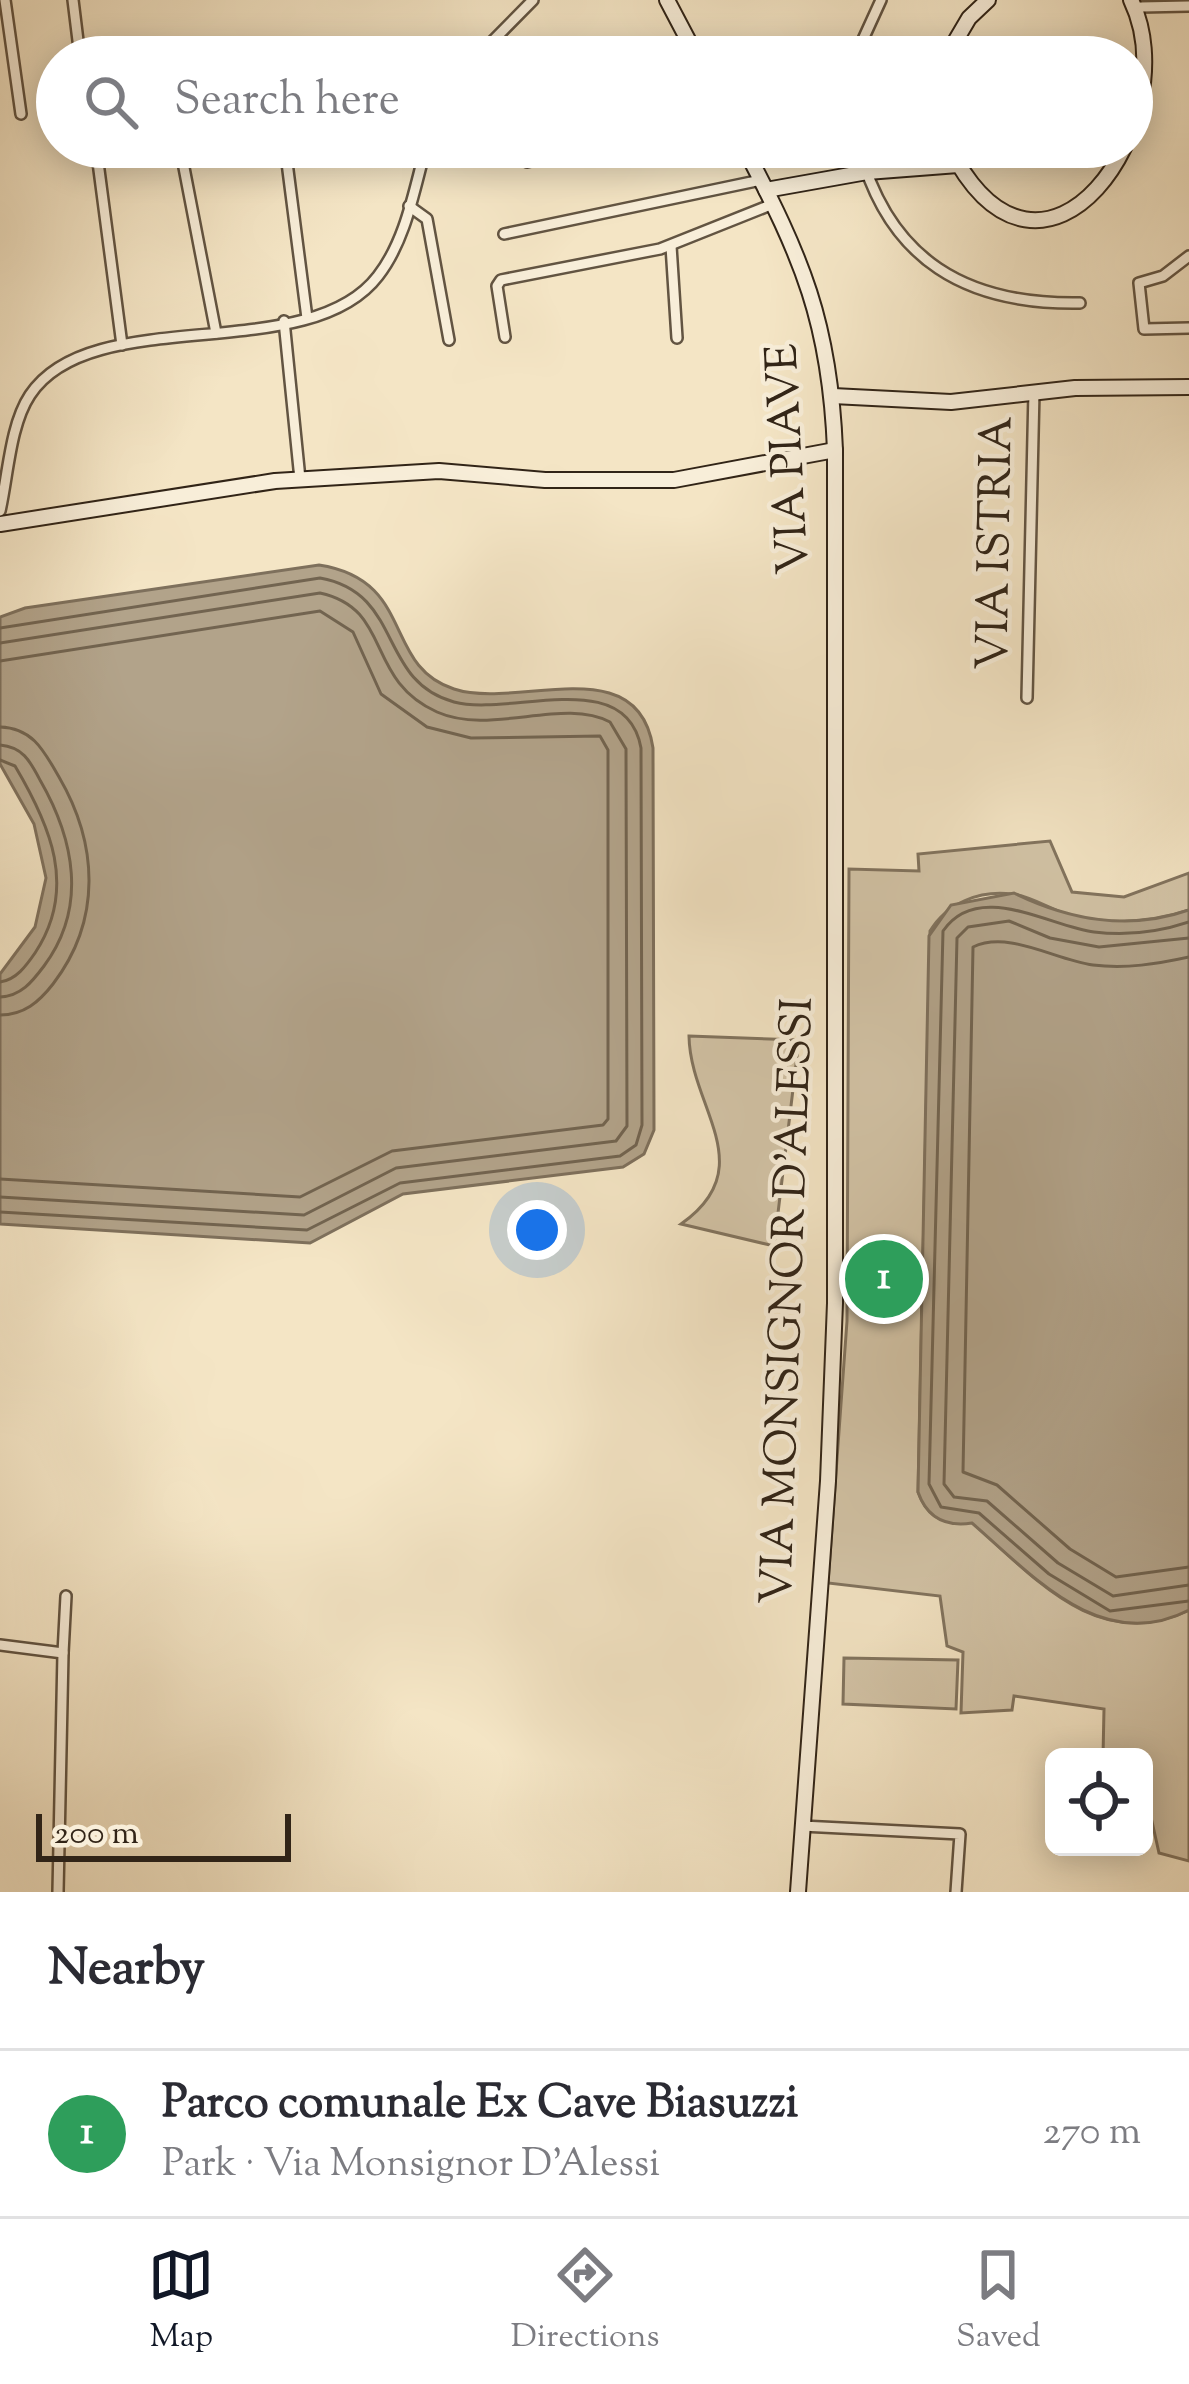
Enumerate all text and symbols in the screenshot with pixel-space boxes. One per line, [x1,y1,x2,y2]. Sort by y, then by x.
search box [36,36,1153,168]
icon: search [78,69,144,135]
text: Search here [174,70,400,135]
street label: VIA PIAVE [752,342,830,576]
street label: VIA ISTRIA [963,415,1033,671]
street label: VIA MONSIGNOR D'ALESSI [747,996,833,1606]
your location [507,1200,567,1260]
pin: 1 [845,1234,923,1324]
map controls [1045,1748,1153,1856]
button: locate [1045,1748,1153,1856]
scale bar [36,1808,291,1861]
text: 200 m [54,1811,139,1859]
text: Nearby [48,1934,205,2007]
text: Parco comunale Ex Cave Biasuzzi [162,2073,798,2138]
text: 1 [80,2106,94,2162]
text: 270 m [1043,2106,1141,2162]
text: Park · Via Monsignor D'Alessi [162,2138,660,2194]
tab: Map [148,2242,214,2362]
tab: Directions [511,2242,660,2362]
tab: Saved [956,2242,1041,2362]

